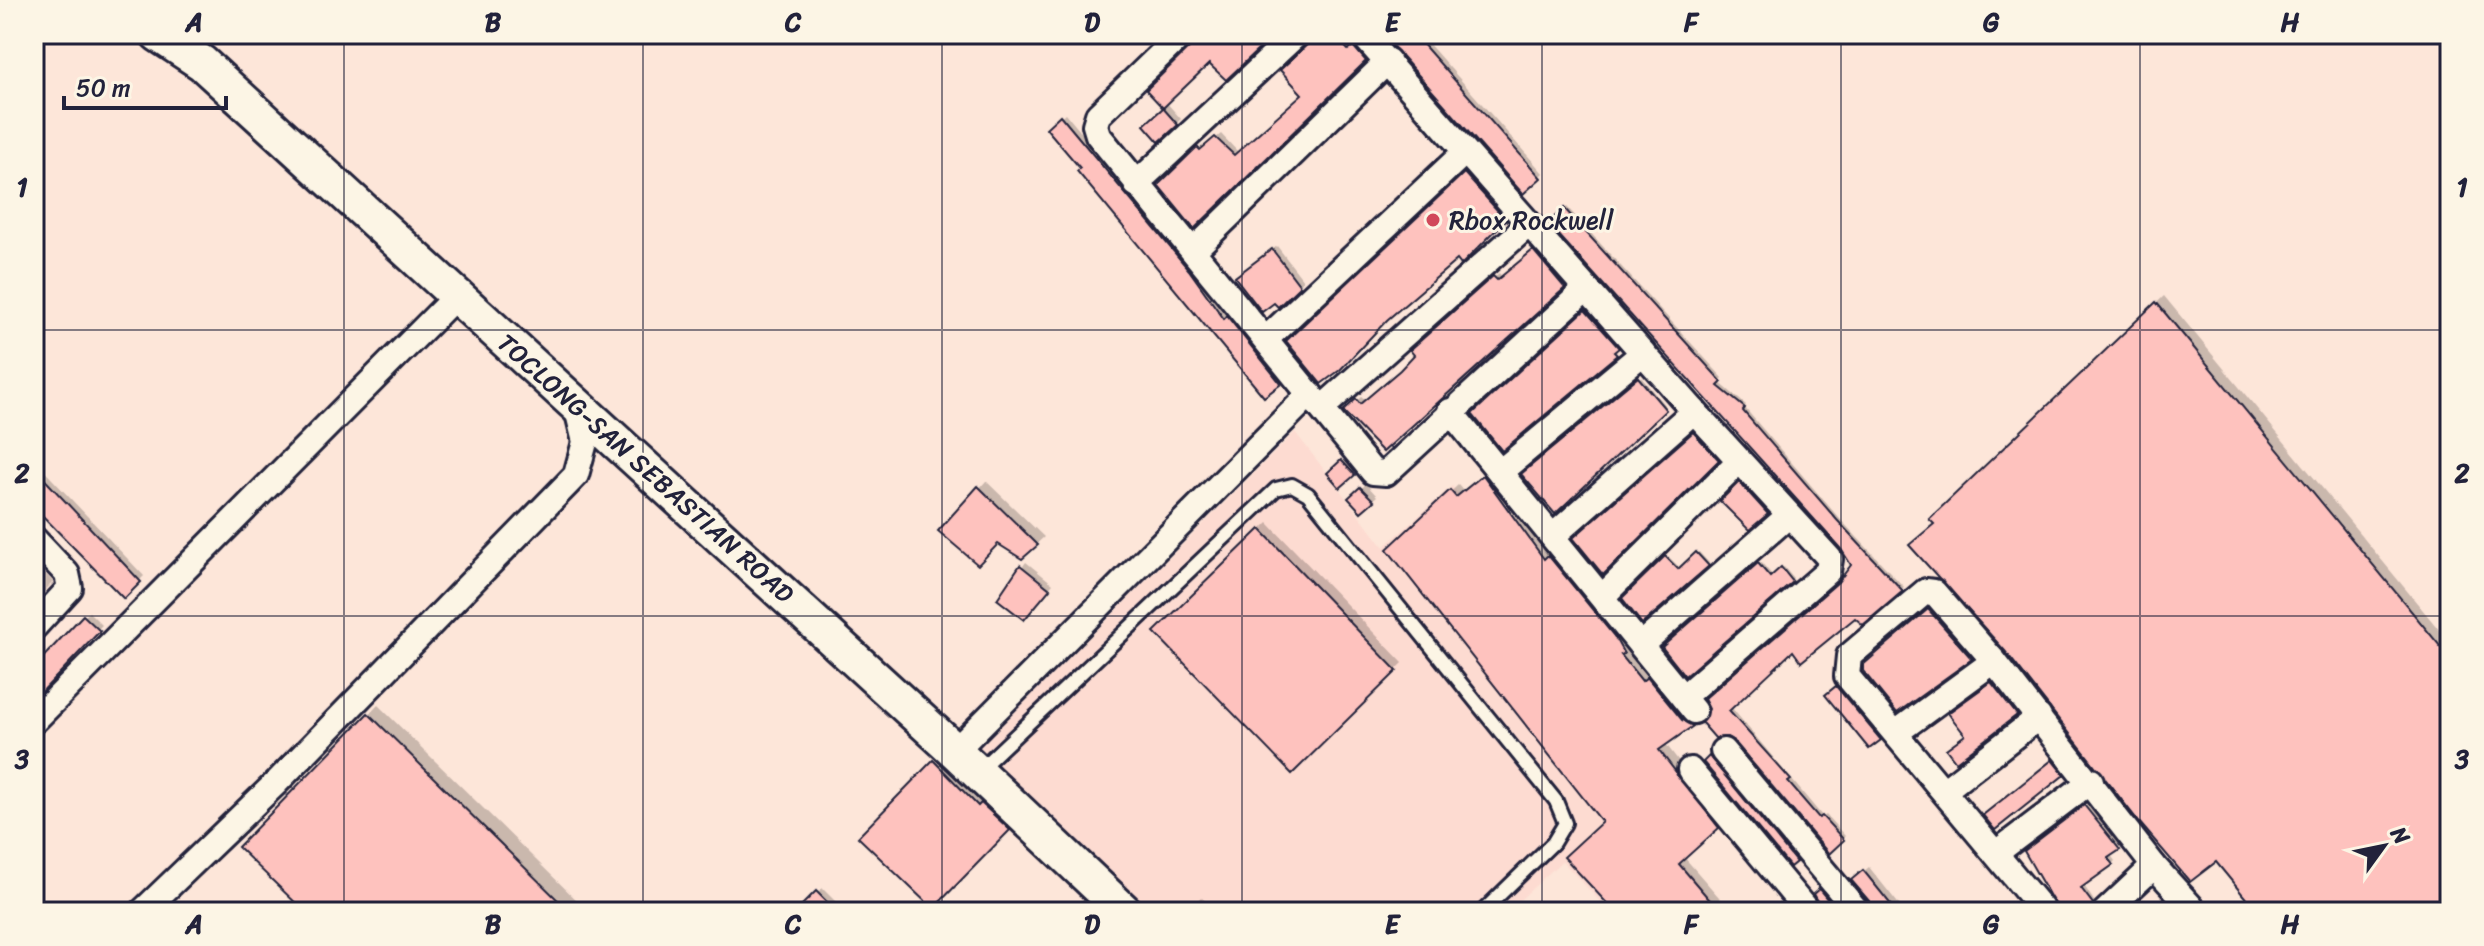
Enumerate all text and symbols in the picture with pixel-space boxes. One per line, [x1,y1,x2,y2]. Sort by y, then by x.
text: A [184,0,203,45]
text: B [485,0,502,45]
text: C [784,0,802,45]
text: D [1084,0,1100,45]
text: E [1385,0,1402,45]
text: F [1683,0,1700,45]
text: G [1983,0,2000,45]
text: H [2281,0,2300,45]
scale bar [64,60,226,110]
text: 50 m [76,67,131,109]
text: 1 [16,164,28,210]
text: 1 [2456,164,2468,210]
place label: Rbox Rockwell [1449,197,1614,243]
marker: Rbox Rockwell [1424,211,1442,229]
street label: TOCLONG-SAN SEBASTIAN ROAD [486,321,806,615]
text: 2 [13,450,30,496]
text: 2 [2453,450,2470,496]
text: 3 [14,736,30,782]
text: 3 [2454,736,2470,782]
north arrow [2344,806,2424,886]
text: N [2379,818,2421,853]
text: A [184,901,203,946]
text: B [485,901,502,946]
text: C [784,901,802,946]
text: D [1084,901,1100,946]
text: E [1385,901,1402,946]
text: F [1683,901,1700,946]
text: G [1983,901,2000,946]
text: H [2281,901,2300,946]

